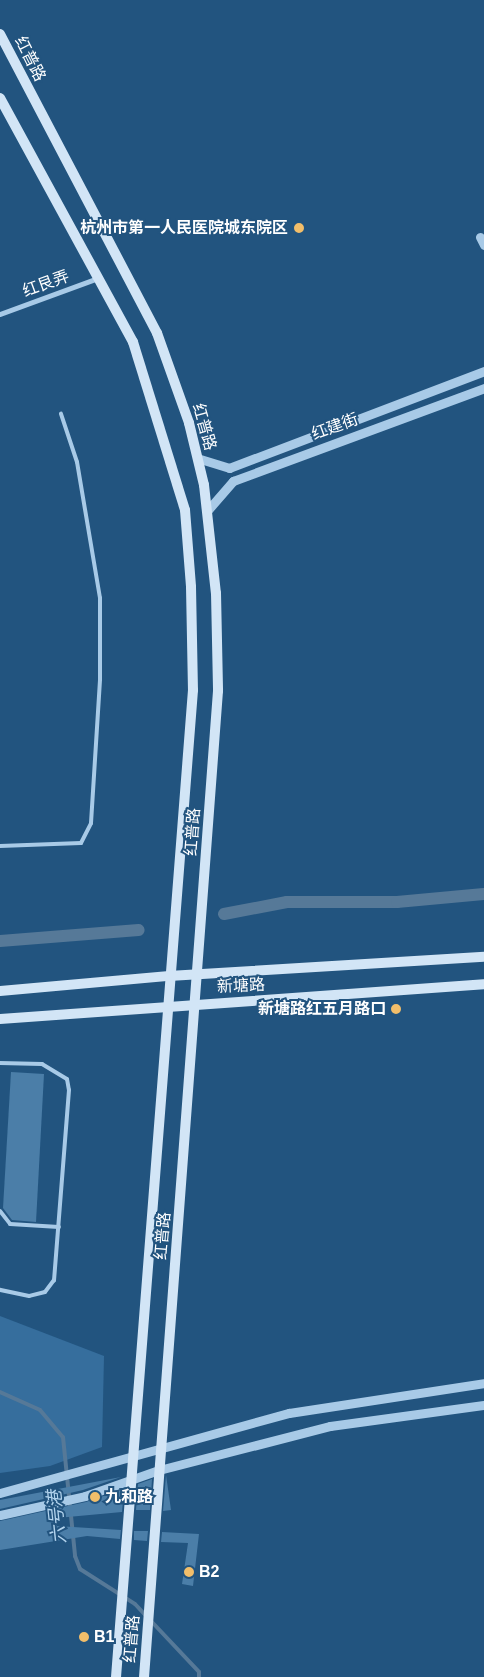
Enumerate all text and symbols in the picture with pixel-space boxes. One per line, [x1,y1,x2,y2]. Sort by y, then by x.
street label: 红普路 [11,33,49,85]
place label: 杭州市第一人民医院城东院区 [80,218,288,238]
marker: 杭州市第一人民医院城东院区 [292,221,306,235]
street label: 红艮弄 [20,267,72,301]
street label: 红普路 [188,401,220,453]
street label: 红建街 [309,410,361,444]
street label: 红普路 [182,807,204,857]
street label: 新塘路 [217,975,265,997]
place label: 新塘路红五月路口 [258,999,386,1019]
marker: 新塘路红五月路口 [390,1003,402,1015]
street label: 红普路 [151,1211,175,1261]
place label: 九和路 [105,1487,153,1507]
water label: 六号港 [43,1489,71,1545]
marker: 九和路 [89,1491,101,1503]
place label: B2 [199,1562,219,1582]
marker: B2 [183,1566,195,1578]
street label: 红普路 [120,1614,144,1664]
place label: B1 [94,1627,114,1647]
marker: B1 [78,1631,90,1643]

